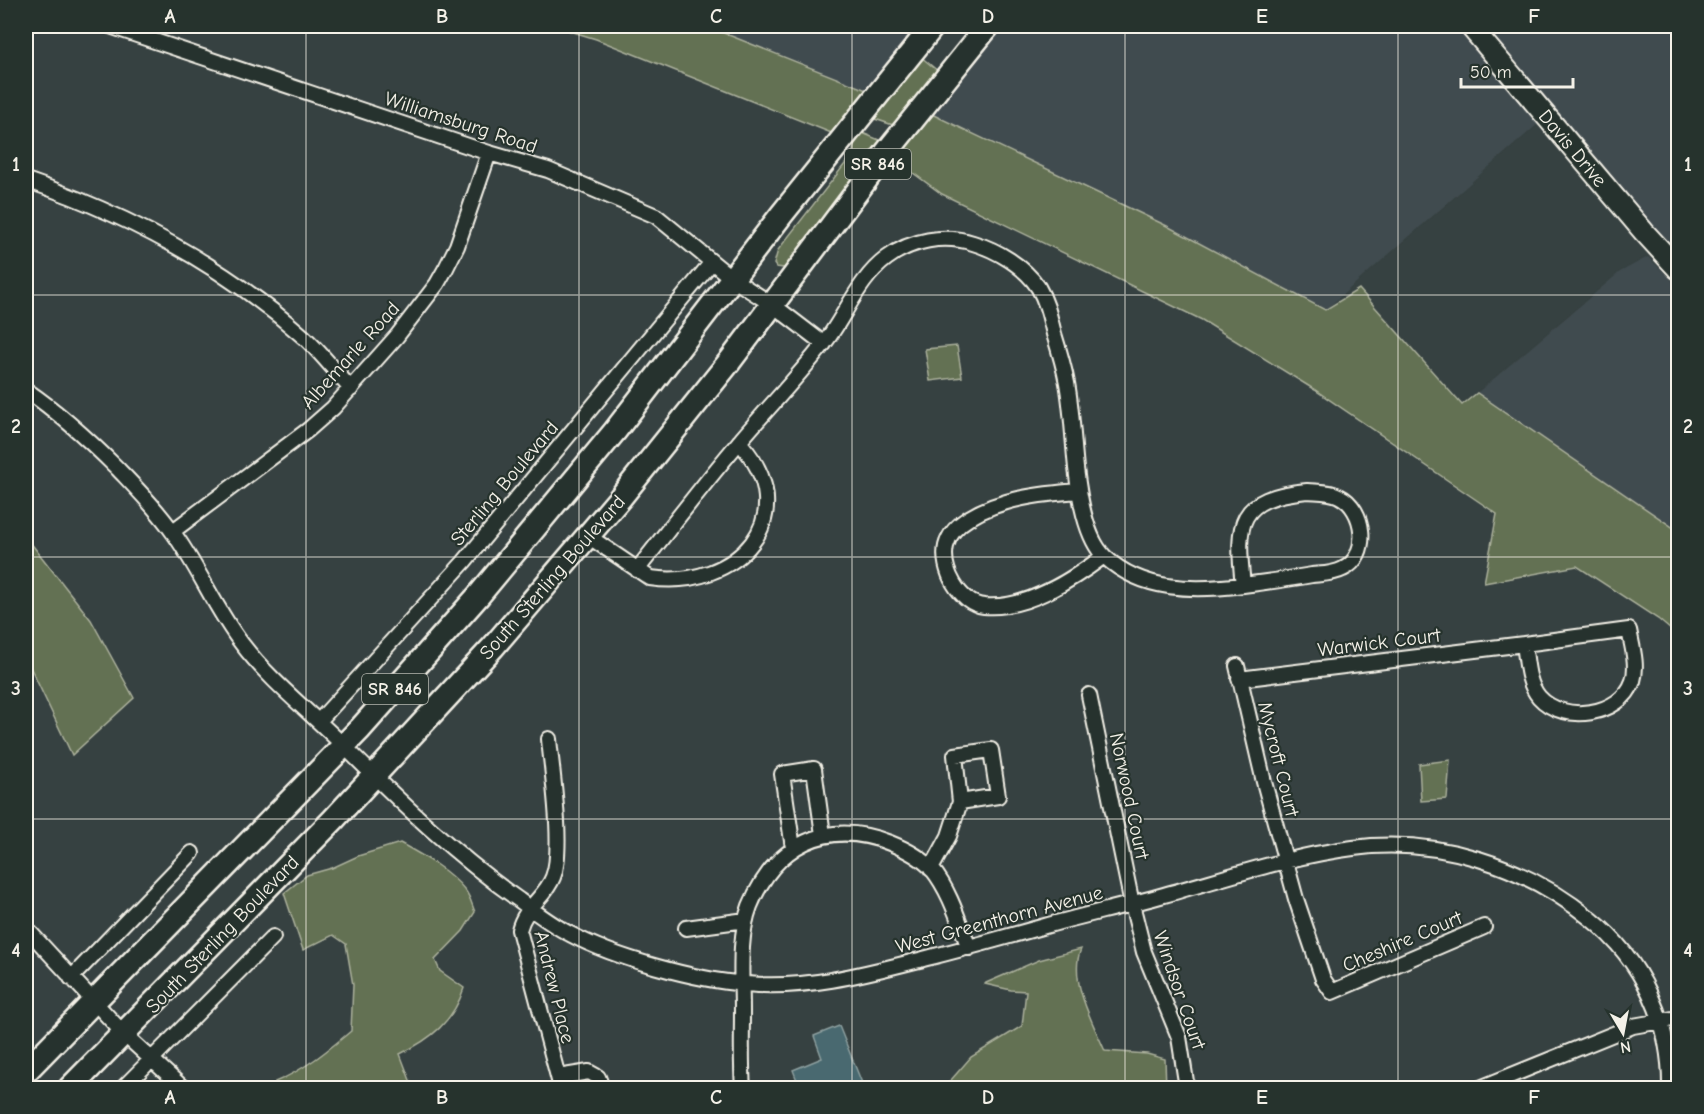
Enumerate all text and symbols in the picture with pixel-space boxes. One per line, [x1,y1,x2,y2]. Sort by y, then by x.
text: A [164,5,176,28]
text: B [436,5,448,28]
text: C [710,5,722,28]
text: D [982,5,994,28]
text: E [1256,5,1268,28]
text: F [1528,5,1540,28]
scale bar [1461,51,1574,89]
text: 50 m [1470,62,1512,83]
street label: Williamsburg Road [382,87,540,158]
street label: Davis Drive [1534,105,1612,192]
road number: SR 846 [845,149,911,179]
text: 1 [12,153,20,176]
text: 1 [1684,153,1692,176]
street label: Albemarle Road [296,297,404,413]
text: 2 [11,415,21,438]
text: 2 [1683,415,1693,438]
street label: Sterling Boulevard [446,416,563,550]
street label: South Sterling Boulevard [475,490,630,664]
street label: Warwick Court [1316,623,1443,661]
road number: SR 846 [362,674,428,704]
text: 3 [11,677,21,700]
text: 3 [1683,677,1693,700]
street label: Mycroft Court [1253,699,1304,820]
street label: Norwood Court [1105,731,1154,863]
street label: South Sterling Boulevard [141,851,304,1018]
street label: West Greenthorn Avenue [893,881,1105,958]
street label: Cheshire Court [1339,905,1467,977]
street label: Windsor Court [1149,928,1211,1054]
street label: Andrew Place [529,929,580,1046]
text: 4 [11,939,21,962]
text: 4 [1683,939,1693,962]
north arrow [1593,1003,1653,1063]
text: N [1619,1037,1632,1057]
text: A [164,1086,176,1109]
text: B [436,1086,448,1109]
text: C [710,1086,722,1109]
text: D [982,1086,994,1109]
text: E [1256,1086,1268,1109]
text: F [1528,1086,1540,1109]

